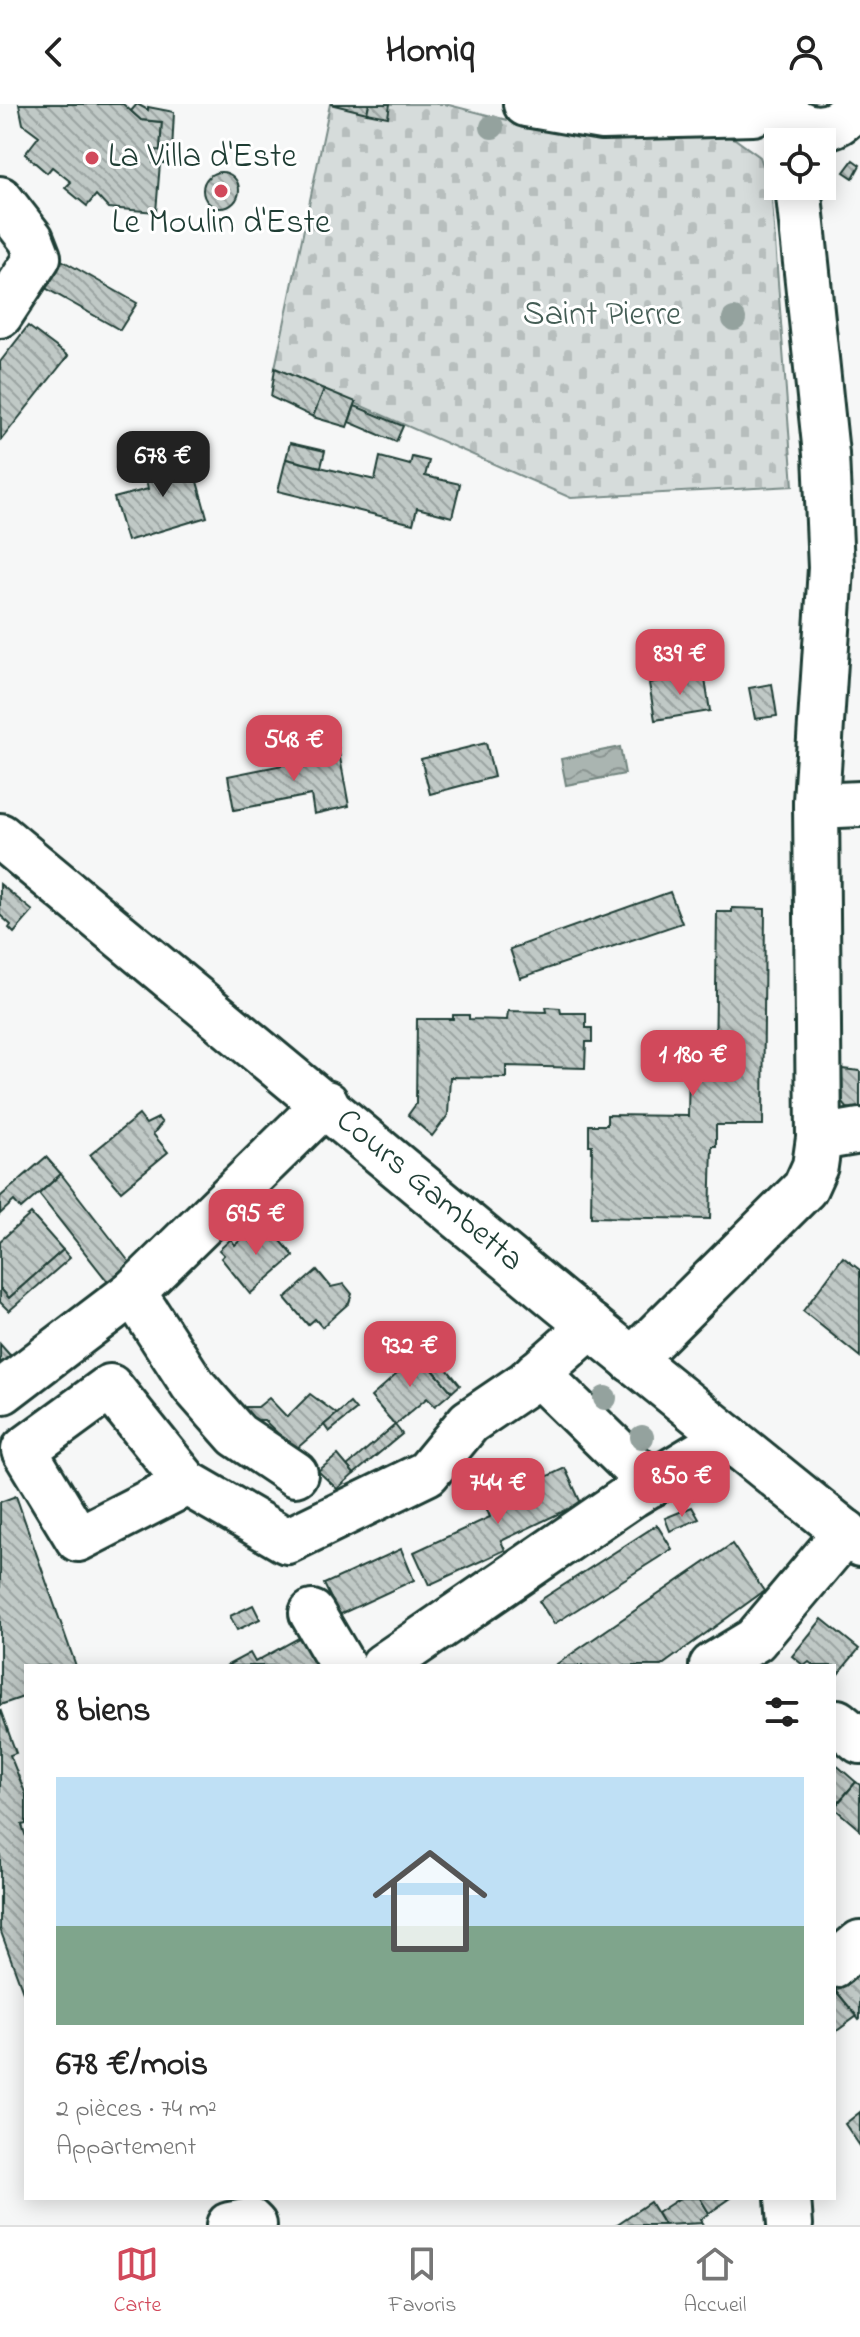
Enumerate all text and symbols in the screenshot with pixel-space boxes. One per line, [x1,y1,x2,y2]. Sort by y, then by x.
text: Homiq [385,26,475,79]
icon: back [32,30,76,74]
icon: person [784,30,828,74]
map controls [764,128,836,200]
button: locate [764,128,836,200]
place label: La Villa d'Este [108,133,298,183]
marker: La Villa d'Este [83,149,101,167]
marker: Le Moulin d'Este [212,182,230,200]
place label: Le Moulin d'Este [112,199,331,249]
park label: Saint Pierre [523,291,682,341]
pin: 678 € [107,431,219,499]
text: 678 € [135,438,191,476]
pin: 839 € [624,629,736,697]
text: 839 € [654,636,706,674]
pin: 548 € [238,715,350,783]
text: 548 € [264,722,324,760]
pin: 1 180 € [619,1030,767,1098]
text: 1 180 € [659,1037,727,1075]
street label: Cours Gambetta [324,1097,534,1285]
pin: 695 € [200,1189,312,1257]
text: 695 € [227,1196,285,1234]
pin: 932 € [354,1321,466,1389]
text: 932 € [382,1328,438,1366]
pin: 850 € [626,1451,738,1519]
pin: 744 € [442,1458,554,1526]
text: 850 € [652,1458,712,1496]
text: 744 € [470,1465,526,1503]
text: 8 biens [56,1687,151,1737]
icon: filters [760,1690,804,1734]
icon: home [358,1829,502,1973]
text: 678 €/mois [56,2041,208,2091]
text: 2 pièces · 74 m² [56,2091,217,2129]
text: Appartement [56,2129,196,2167]
tab: Carte [113,2242,161,2322]
tab: Favoris [388,2242,456,2322]
tab: Accueil [683,2242,747,2322]

